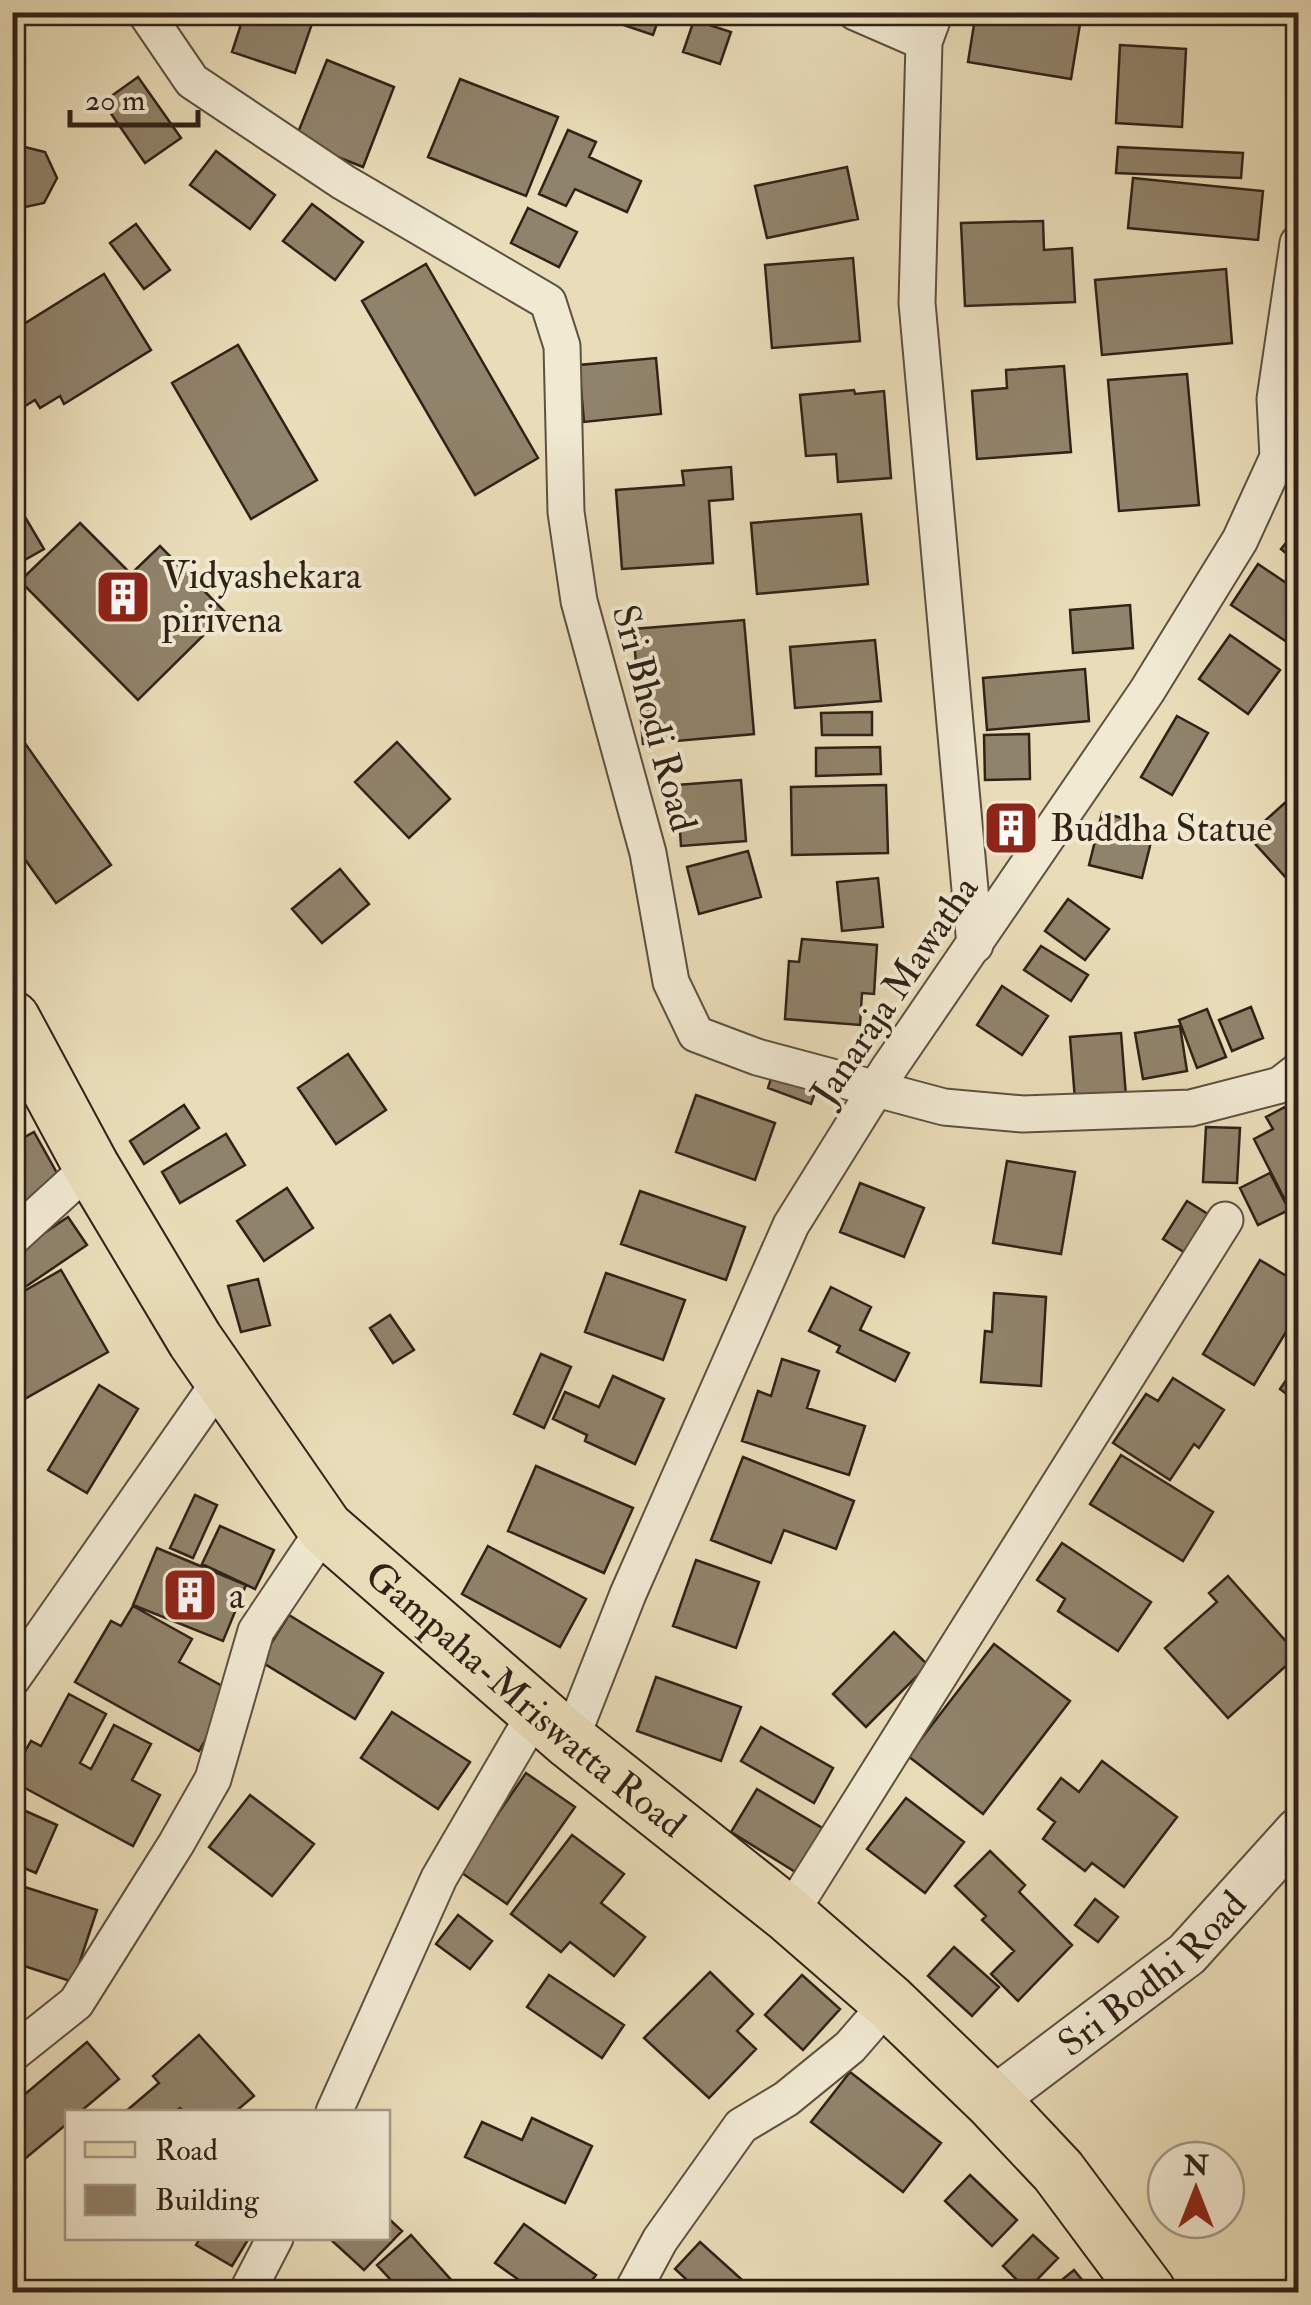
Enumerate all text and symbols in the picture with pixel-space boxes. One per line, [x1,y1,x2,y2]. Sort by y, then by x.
scale bar [70,65,198,127]
text: 20 m [85,82,145,119]
place label: Vidyashekara pirivena [161,552,362,644]
building icon: Vidyashekara pirivena [93,567,153,627]
street label: Sri Bhodi Road [601,600,707,837]
building icon: Buddha Statue [981,798,1041,858]
place label: Buddha Statue [1050,805,1273,853]
street label: Janaraja Mawatha [800,866,989,1115]
street label: Gampaha-Mriswatta Road [355,1551,695,1849]
building icon: a [160,1565,220,1625]
place label: a [229,1572,245,1620]
street label: Sri Bodhi Road [1049,1881,1257,2068]
legend [65,2110,390,2240]
text: Road [155,2132,218,2169]
north arrow [1146,2140,1246,2240]
text: N [1182,2149,1209,2184]
text: Building [155,2182,260,2219]

